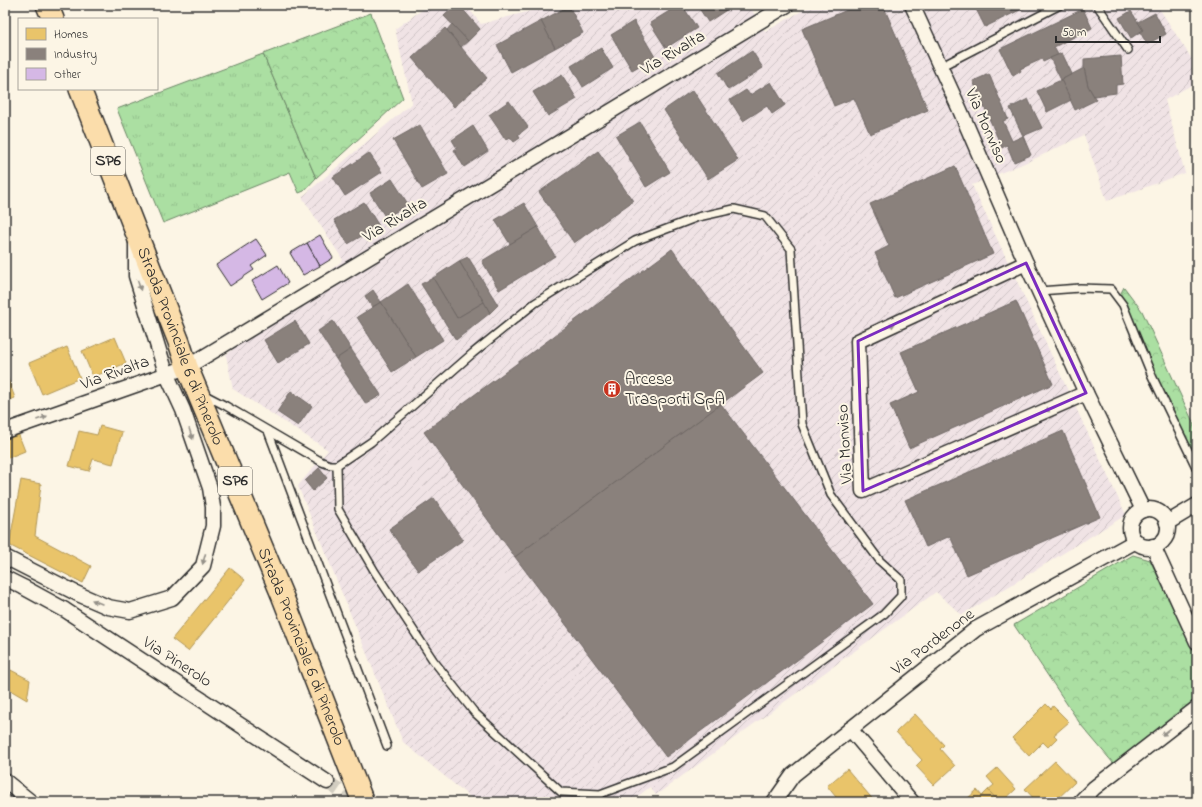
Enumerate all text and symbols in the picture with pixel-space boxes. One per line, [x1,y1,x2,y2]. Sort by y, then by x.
legend [18,18,158,90]
scale bar [1056,18,1160,44]
street label: Via Rivalta [635,24,710,83]
text: 50 m [1062,24,1086,42]
text: Homes [54,26,88,44]
text: Industry [54,46,97,65]
text: Other [54,66,81,84]
street label: Via Monviso [958,83,1014,168]
road number: SP6 [91,147,125,175]
street label: Via Rivalta [357,191,432,250]
street label: Strada Provinciale 6 di Pinerolo [130,243,231,449]
one-way arrow [136,279,142,291]
one-way arrow [885,323,896,329]
street label: Via Rivalta [76,349,153,397]
place label: Arcese Trasporti SpA [625,367,725,412]
building icon: Arcese Trasporti SpA [602,379,622,399]
street label: Via Monviso [830,403,860,486]
one-way arrow [1044,406,1056,412]
one-way arrow [36,415,48,421]
one-way arrow [189,428,195,440]
one-way arrow [858,428,864,441]
one-way arrow [924,459,936,465]
road number: SP6 [218,467,252,495]
street label: Strada Provinciale 6 di Pinerolo [251,543,352,749]
one-way arrow [201,553,207,565]
one-way arrow [91,599,102,605]
street label: Via Pordenone [885,602,980,682]
street label: Via Pinerolo [136,630,217,694]
one-way arrow [1161,727,1172,736]

